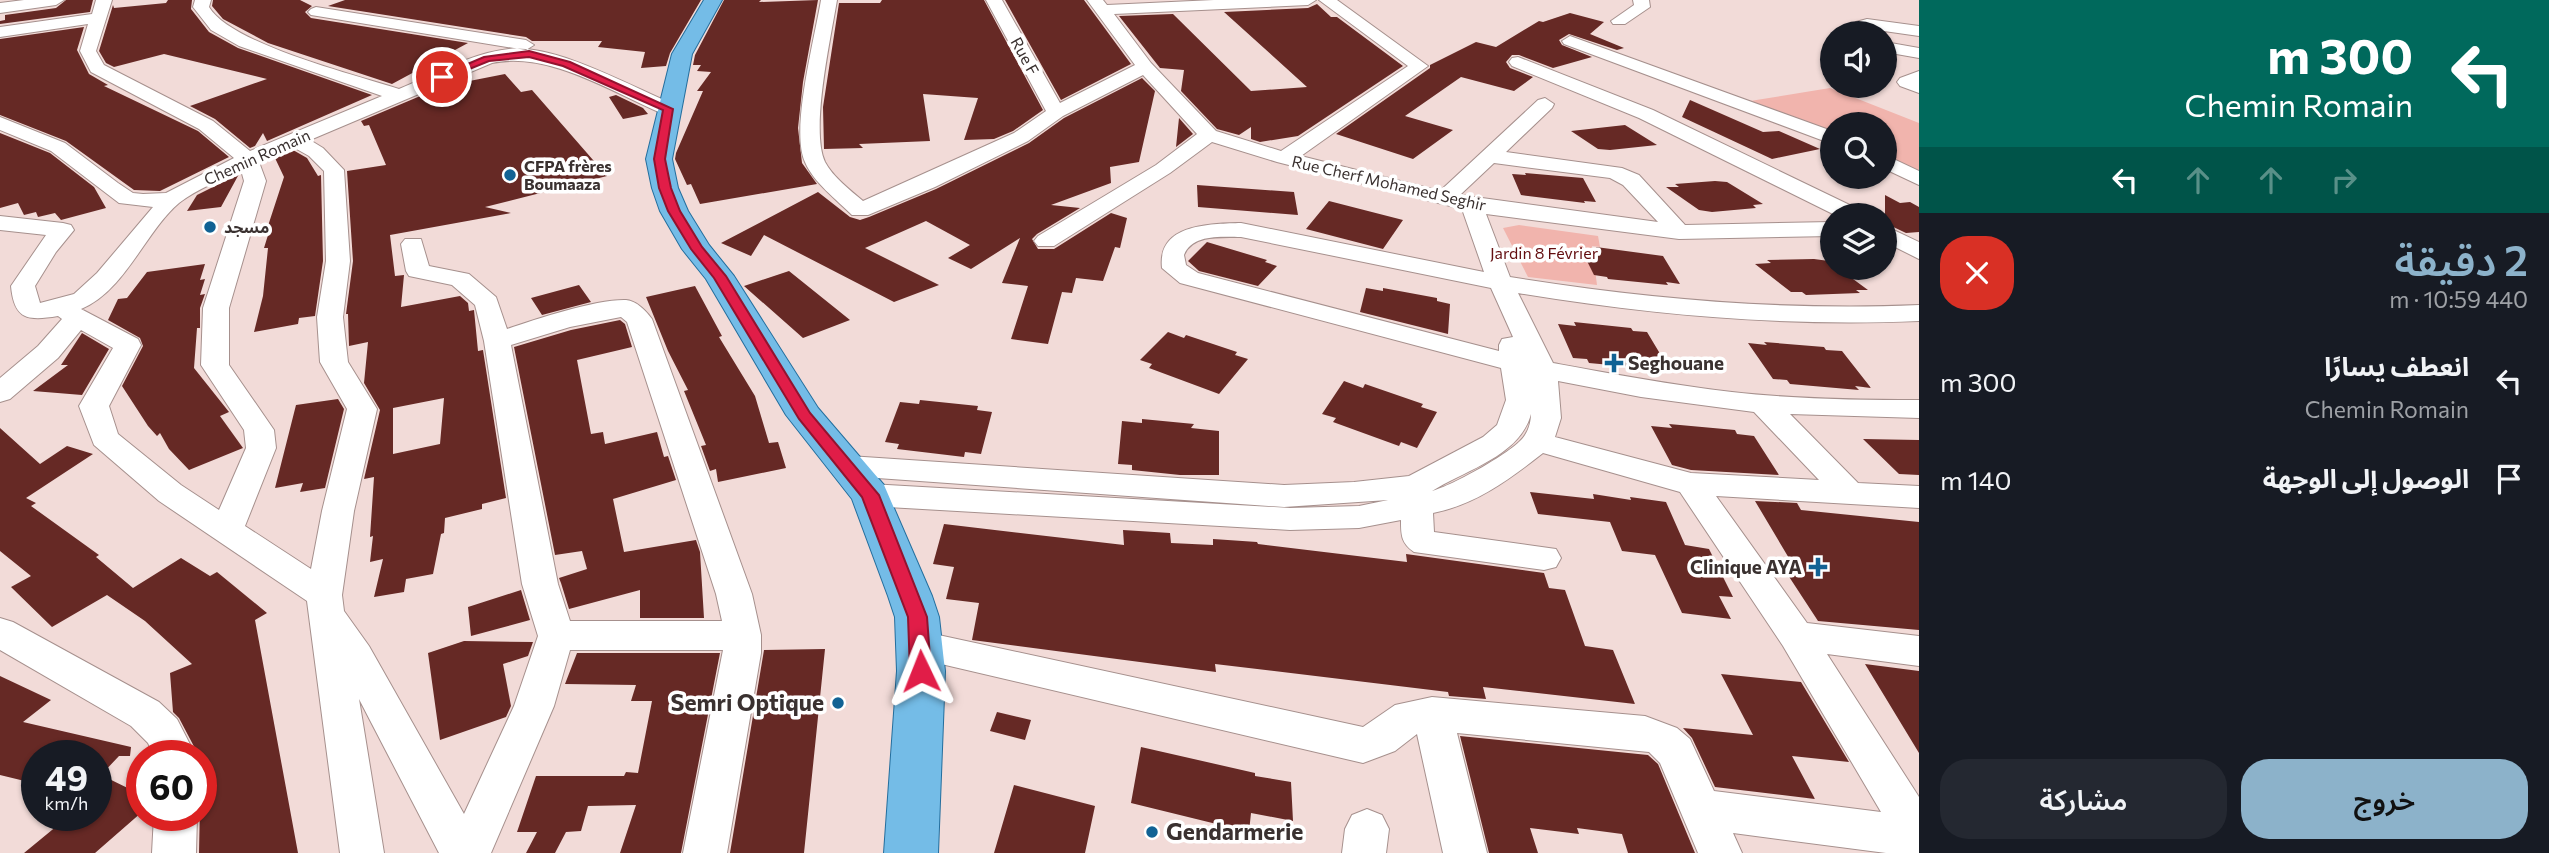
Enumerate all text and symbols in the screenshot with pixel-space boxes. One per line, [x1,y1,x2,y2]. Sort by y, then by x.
map controls [1820,21,1897,280]
button: sound [1820,21,1897,98]
text: 300 m [2267,24,2413,84]
icon: left [2437,28,2528,119]
street label: Rue F [1007,34,1044,78]
pin [412,47,472,107]
icon: arrive [423,58,461,96]
text: Chemin Romain [2185,84,2413,124]
button: search [1820,112,1897,189]
street label: Chemin Romain [201,125,313,188]
street label: Rue Cherf Mohamed Seghir [1290,151,1489,214]
place label: CFPA frères Boumaaza [524,156,612,193]
icon: left [2106,161,2144,199]
icon: ahead [2179,161,2217,199]
icon: ahead [2252,161,2290,199]
icon: right [2325,161,2363,199]
marker: CFPA frères Boumaaza [502,167,518,183]
button: layers [1820,203,1897,280]
place label: مسجد [224,217,269,237]
marker: مسجد [202,219,218,235]
text: 2 دقيقة [2394,233,2528,285]
button: close [1940,236,2014,310]
park label: Jardin 8 Février [1490,243,1599,262]
text: 440 m · 10:59 [2389,285,2528,313]
text: انعطف يسارًا [2324,350,2469,381]
place label: Seghouane [1628,351,1724,374]
marker: Seghouane [1606,355,1622,371]
icon: left [2490,362,2528,400]
text: 300 m [1940,366,2016,397]
text: Chemin Romain [2305,395,2469,423]
icon: arrive [2490,460,2528,498]
text: الوصول إلى الوجهة [2263,462,2469,493]
text: 140 m [1940,464,2011,495]
place label: Clinique AYA [1690,555,1802,578]
marker: Clinique AYA [1808,557,1828,577]
position arrow [884,634,958,708]
place label: Semri Optique [671,688,824,716]
marker: Semri Optique [830,695,846,711]
speed limit sign: 60 [126,740,217,831]
text: 49 [45,755,88,798]
button: مشاركة [1940,759,2227,839]
button: خروج [2241,759,2528,839]
text: km/h [45,792,88,814]
place label: Gendarmerie [1166,817,1303,845]
marker: Gendarmerie [1144,824,1160,840]

